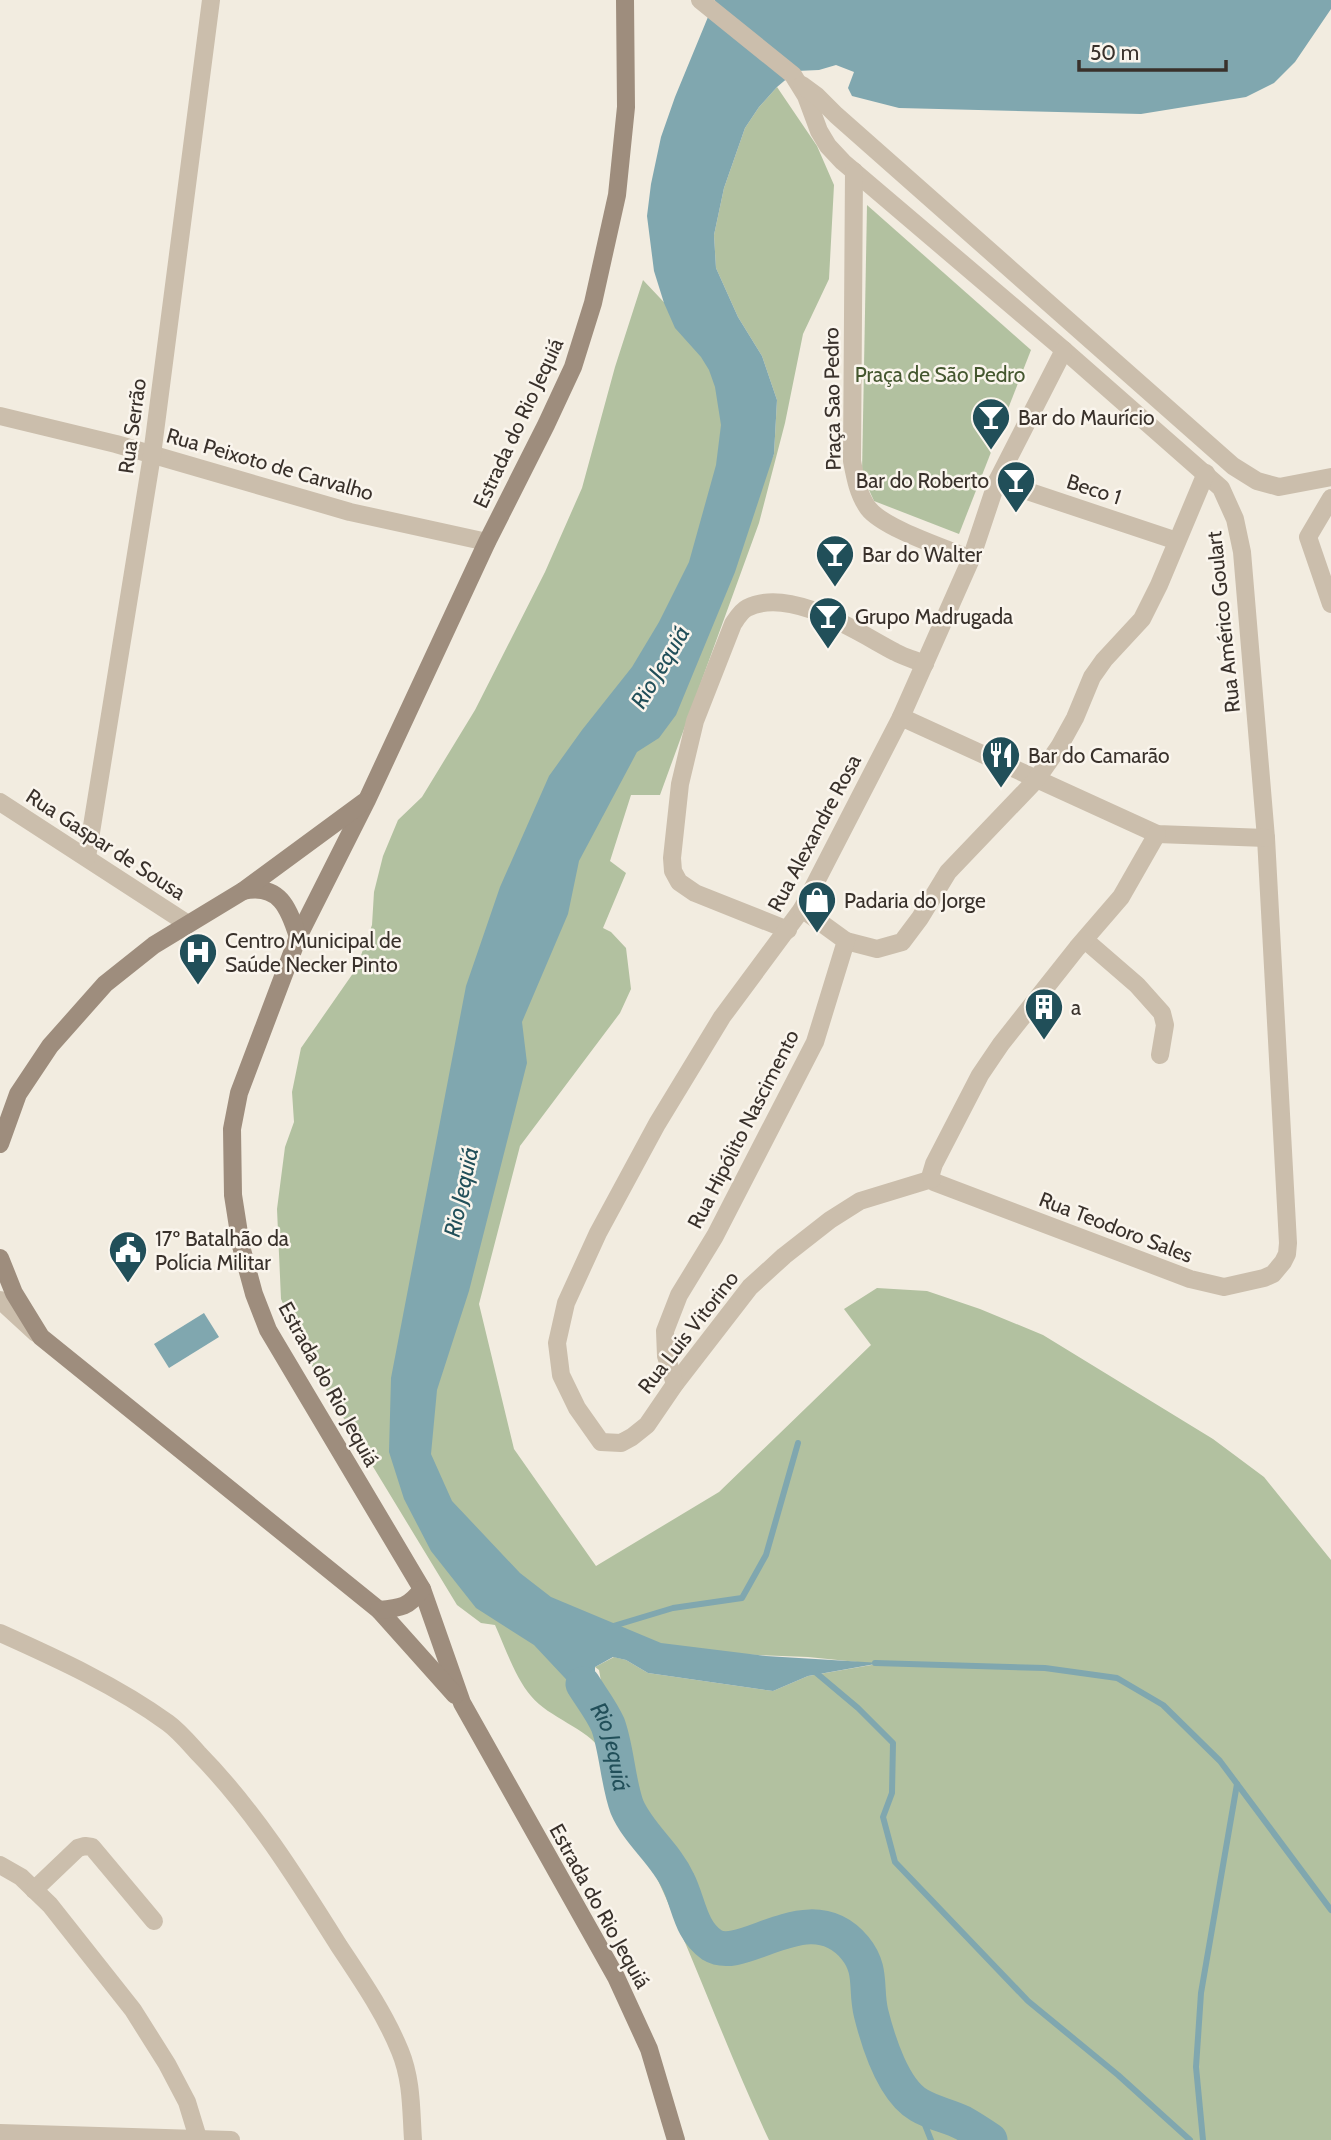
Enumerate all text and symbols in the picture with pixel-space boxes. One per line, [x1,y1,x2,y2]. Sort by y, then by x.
scale bar [1079,28,1226,72]
text: 50 m [1090,40,1139,65]
street label: Praça Sao Pedro [818,327,846,471]
street label: Estrada do Rio Jequiá [468,334,568,512]
park label: Praça de São Pedro [855,362,1025,387]
street label: Rua Serrão [113,377,151,475]
bar icon: Bar do Maurício [970,396,1012,451]
place label: Bar do Maurício [1018,405,1155,430]
street label: Rua Peixoto de Carvalho [164,422,376,506]
bar icon: Bar do Roberto [995,459,1037,514]
place label: Bar do Roberto [856,468,989,493]
street label: Beco 1 [1064,468,1124,510]
street label: Rua Américo Goulart [1201,530,1245,714]
bar icon: Bar do Walter [814,533,856,588]
place label: Bar do Walter [862,542,983,567]
bar icon: Grupo Madrugada [807,595,849,650]
place label: Grupo Madrugada [855,604,1013,629]
water label: Rio Jequiá [624,621,696,713]
restaurant icon: Bar do Camarão [980,734,1022,789]
place label: Bar do Camarão [1028,743,1170,768]
street label: Rua Alexandre Rosa [762,750,866,916]
street label: Rua Gaspar de Sousa [22,783,190,905]
shop icon: Padaria do Jorge [796,879,838,934]
place label: Padaria do Jorge [844,888,986,913]
place label: Centro Municipal de Saúde Necker Pinto [225,928,402,977]
hospital icon: Centro Municipal de Saúde Necker Pinto [177,931,219,986]
building icon: a [1023,986,1065,1041]
place label: a [1071,995,1081,1020]
street label: Rua Hipólito Nascimento [682,1025,804,1233]
water label: Rio Jequiá [438,1144,484,1240]
street label: Rua Teodoro Sales [1036,1186,1197,1268]
place label: 17º Batalhão da Polícia Militar [155,1226,289,1275]
public building icon: 17º Batalhão da Polícia Militar [107,1229,149,1284]
street label: Rua Luis Vitorino [632,1266,744,1398]
street label: Estrada do Rio Jequiá [273,1297,385,1471]
water label: Rio Jequiá [585,1697,636,1794]
street label: Estrada do Rio Jequiá [544,1819,656,1993]

